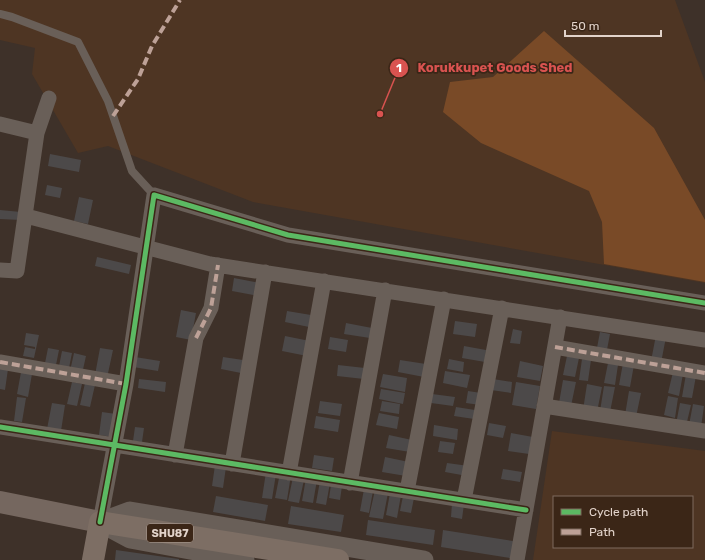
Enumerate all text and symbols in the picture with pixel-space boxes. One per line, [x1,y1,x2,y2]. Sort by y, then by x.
scale bar [565,12,661,38]
text: 50 m [571,19,599,33]
callout: Korukkupet Goods Shed [389,55,580,80]
text: Korukkupet Goods Shed [417,60,573,75]
text: 1 [396,61,402,75]
legend [553,496,693,548]
text: Cycle path [589,505,648,519]
road number: SHU87 [147,524,193,542]
text: Path [589,525,615,539]

